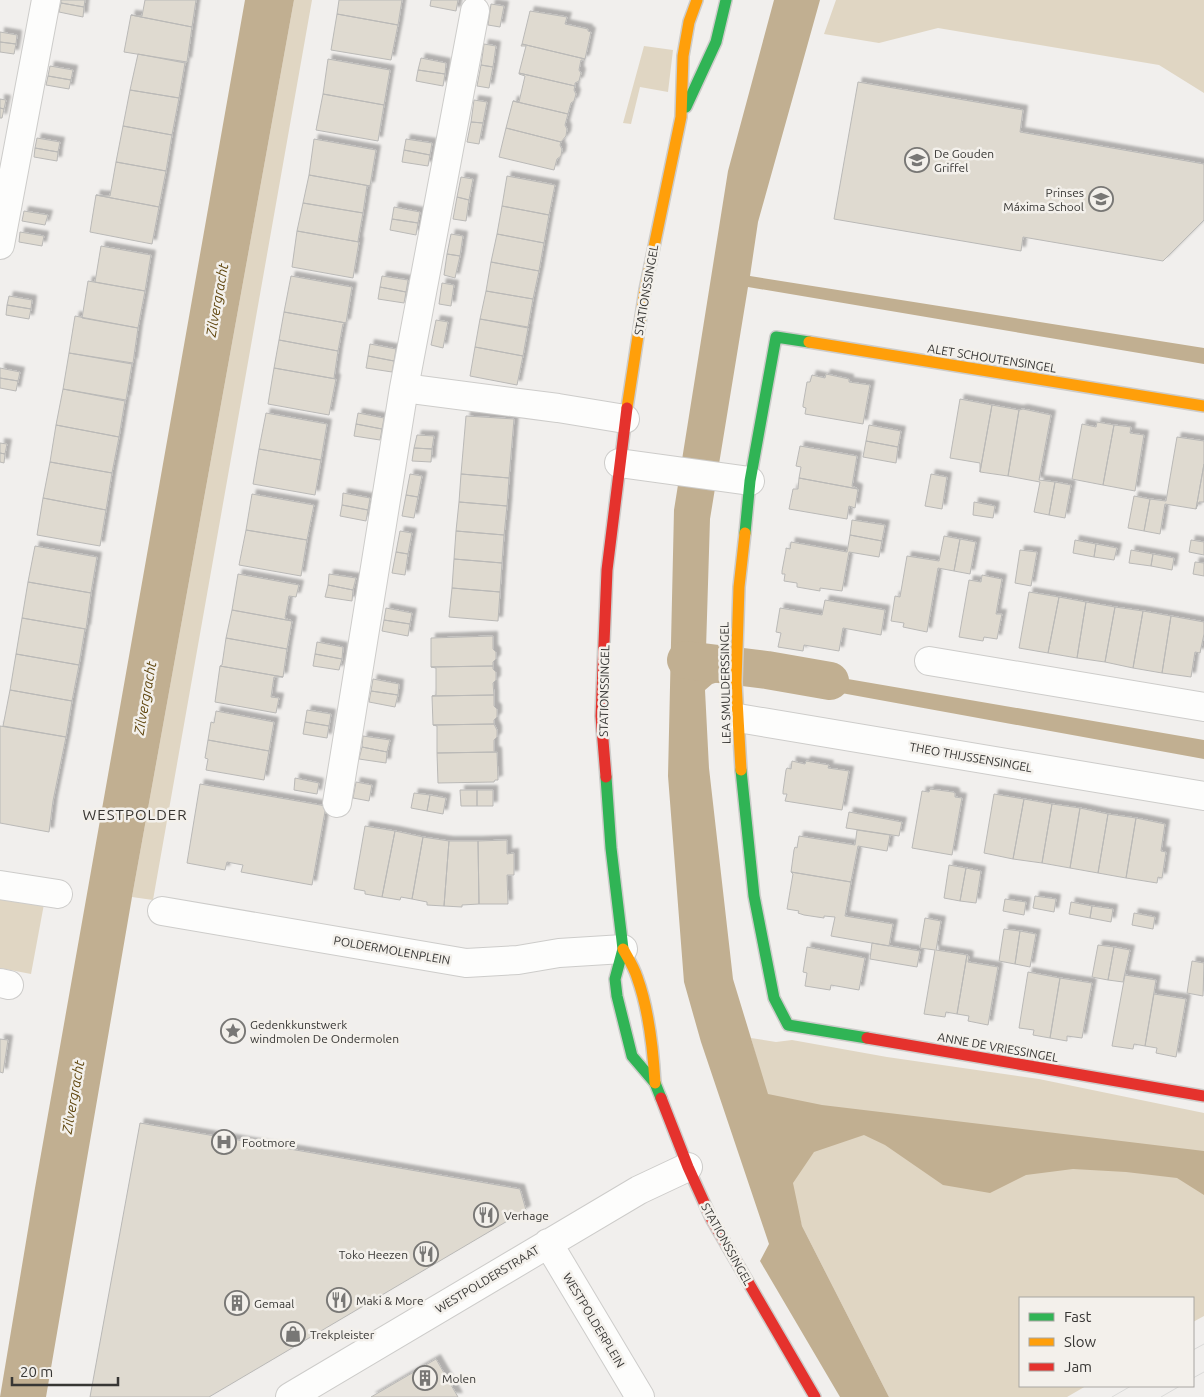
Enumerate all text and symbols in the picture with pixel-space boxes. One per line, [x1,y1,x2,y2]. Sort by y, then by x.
school or university icon: De Gouden Griffel [904,147,930,173]
place label: De Gouden Griffel [934,147,994,174]
place label: Prinses Máxima School [1003,186,1084,213]
school or university icon: Prinses Máxima School [1088,186,1114,212]
street label: STATIONSSINGEL [632,244,660,336]
water label: Zilvergracht [202,261,231,339]
street label: ALET SCHOUTENSINGEL [927,341,1057,375]
street label: LEA SMULDERSSINGEL [717,622,733,744]
street label: STATIONSSINGEL [597,645,611,737]
water label: Zilvergracht [130,659,159,737]
street label: THEO THIJSSENSINGEL [909,740,1033,774]
district label: WESTPOLDER [82,806,188,823]
street label: POLDERMOLENPLEIN [333,933,451,967]
place icon: Gedenkkunstwerk windmolen De Ondermolen [220,1018,246,1044]
place label: Gedenkkunstwerk windmolen De Ondermolen [250,1018,399,1045]
street label: ANNE DE VRIESSINGEL [937,1030,1059,1064]
water label: Zilvergracht [58,1058,87,1136]
hospital icon: Footmore [211,1129,237,1155]
place label: Footmore [242,1136,296,1149]
street label: STATIONSSINGEL [699,1201,755,1287]
restaurant icon: Verhage [473,1202,499,1228]
place label: Verhage [504,1209,549,1222]
restaurant icon: Toko Heezen [413,1241,439,1267]
street label: WESTPOLDERSTRAAT [433,1243,542,1315]
place label: Toko Heezen [339,1248,408,1261]
street label: WESTPOLDERPLEIN [561,1270,627,1370]
restaurant icon: Maki & More [326,1287,352,1313]
building icon: Gemaal [224,1290,250,1316]
place label: Maki & More [356,1294,424,1307]
place label: Gemaal [254,1297,294,1310]
legend [1019,1297,1194,1387]
text: Fast [1064,1308,1092,1325]
shop icon: Trekpleister [280,1321,306,1347]
place label: Trekpleister [310,1328,375,1341]
text: Slow [1064,1333,1097,1350]
scale bar [12,1354,119,1386]
text: Jam [1064,1358,1092,1375]
text: 20 m [20,1363,53,1380]
building icon: Molen [412,1365,438,1391]
place label: Molen [442,1372,476,1385]

